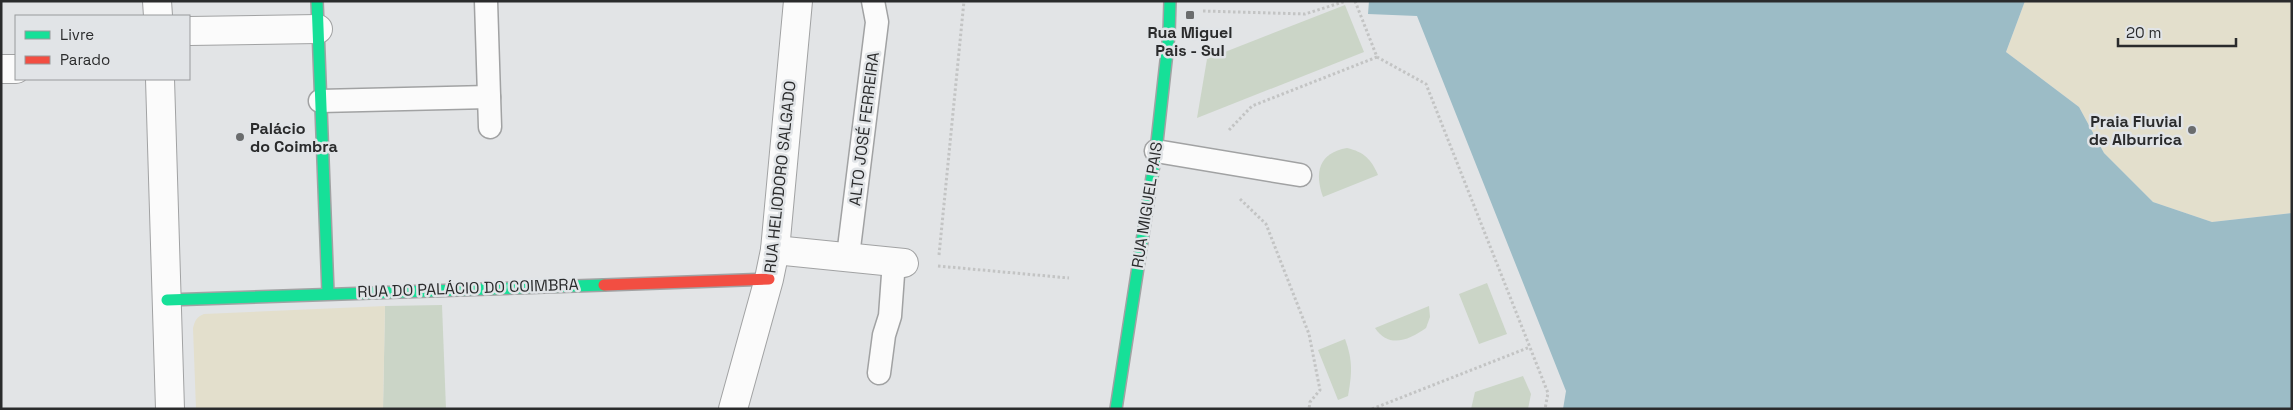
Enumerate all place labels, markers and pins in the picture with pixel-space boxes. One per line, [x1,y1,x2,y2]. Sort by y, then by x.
marker: Rua Miguel Pais - Sul [1184,9,1196,21]
place label: Rua Miguel Pais - Sul [1147,22,1233,61]
place label: Praia Fluvial de Alburrica [2089,111,2182,150]
place label: Palácio do Coimbra [250,118,338,157]
marker: Praia Fluvial de Alburrica [2186,124,2198,136]
marker: Palácio do Coimbra [234,131,246,143]

